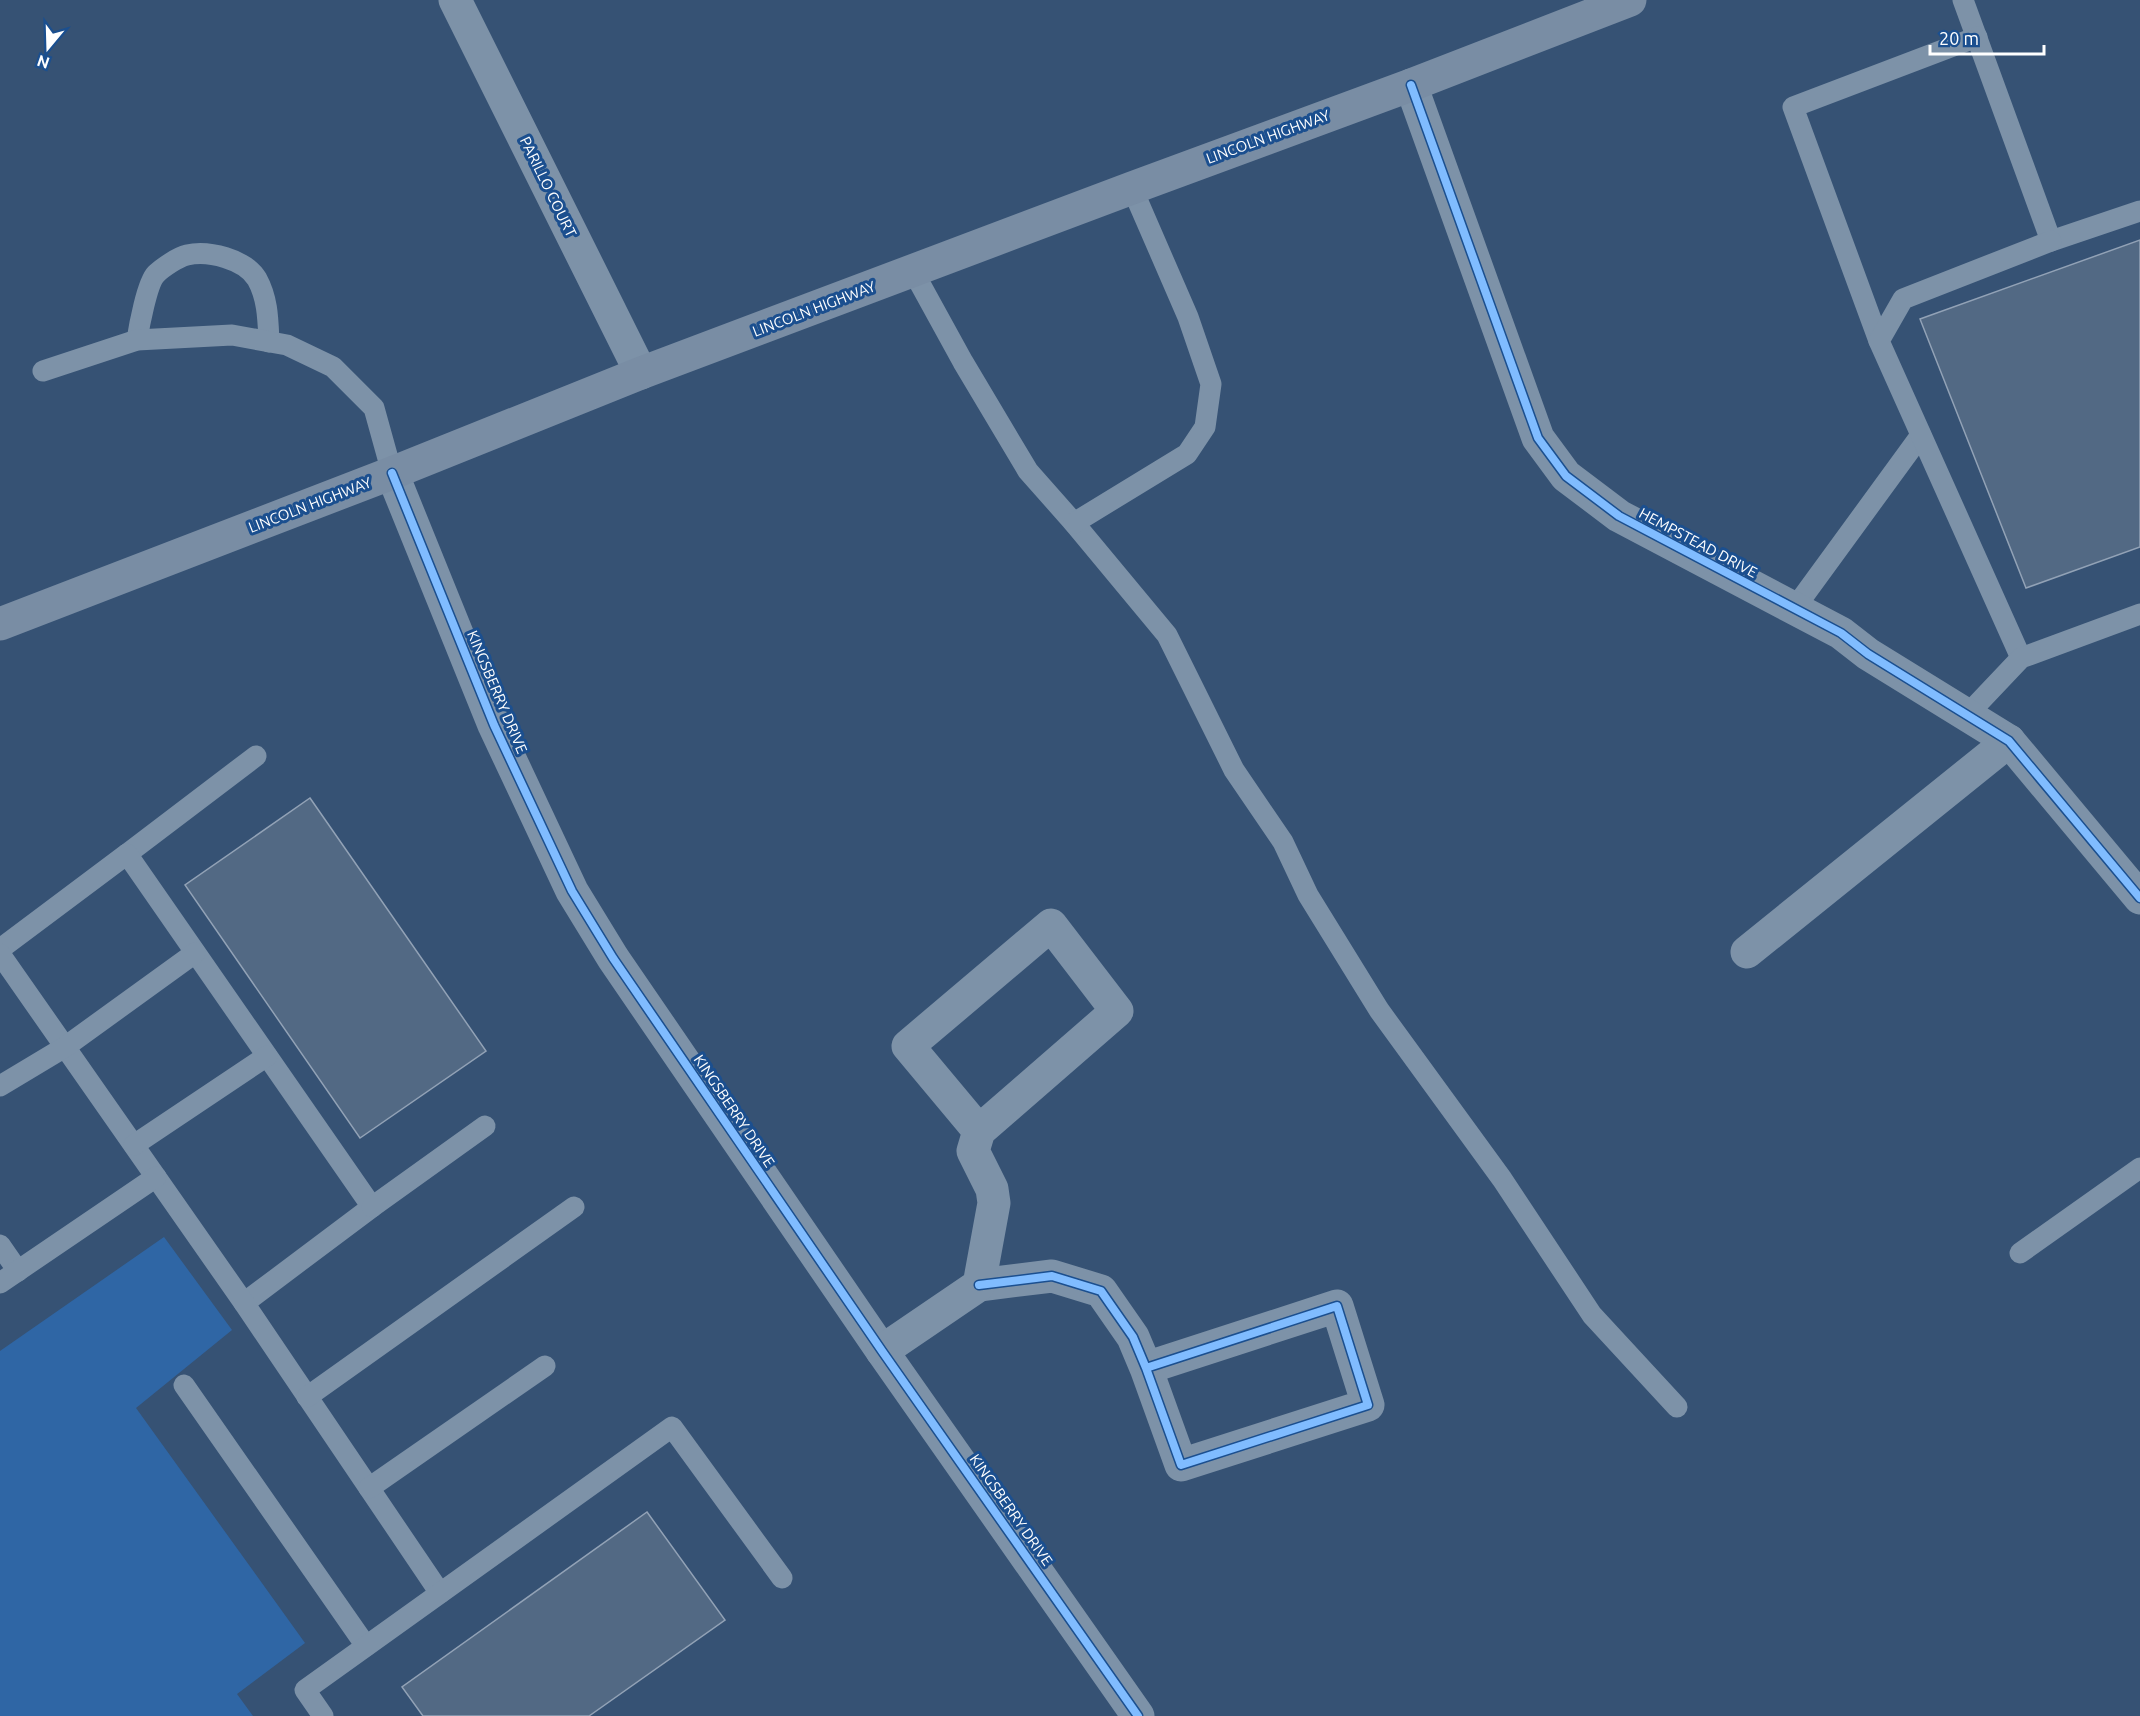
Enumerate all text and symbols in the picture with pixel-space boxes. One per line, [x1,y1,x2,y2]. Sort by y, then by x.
north arrow [18,18,78,78]
scale bar [1930,18,2044,56]
text: 20 m [1939,28,1979,48]
text: N [35,52,52,73]
street label: LINCOLN HIGHWAY [1204,106,1332,167]
street label: PARILLO COURT [517,134,580,240]
street label: LINCOLN HIGHWAY [750,277,878,340]
street label: LINCOLN HIGHWAY [246,473,374,536]
street label: HEMPSTEAD DRIVE [1636,504,1760,581]
street label: KINGSBERRY DRIVE [464,628,531,756]
street label: KINGSBERRY DRIVE [691,1051,778,1170]
street label: KINGSBERRY DRIVE [967,1451,1056,1569]

